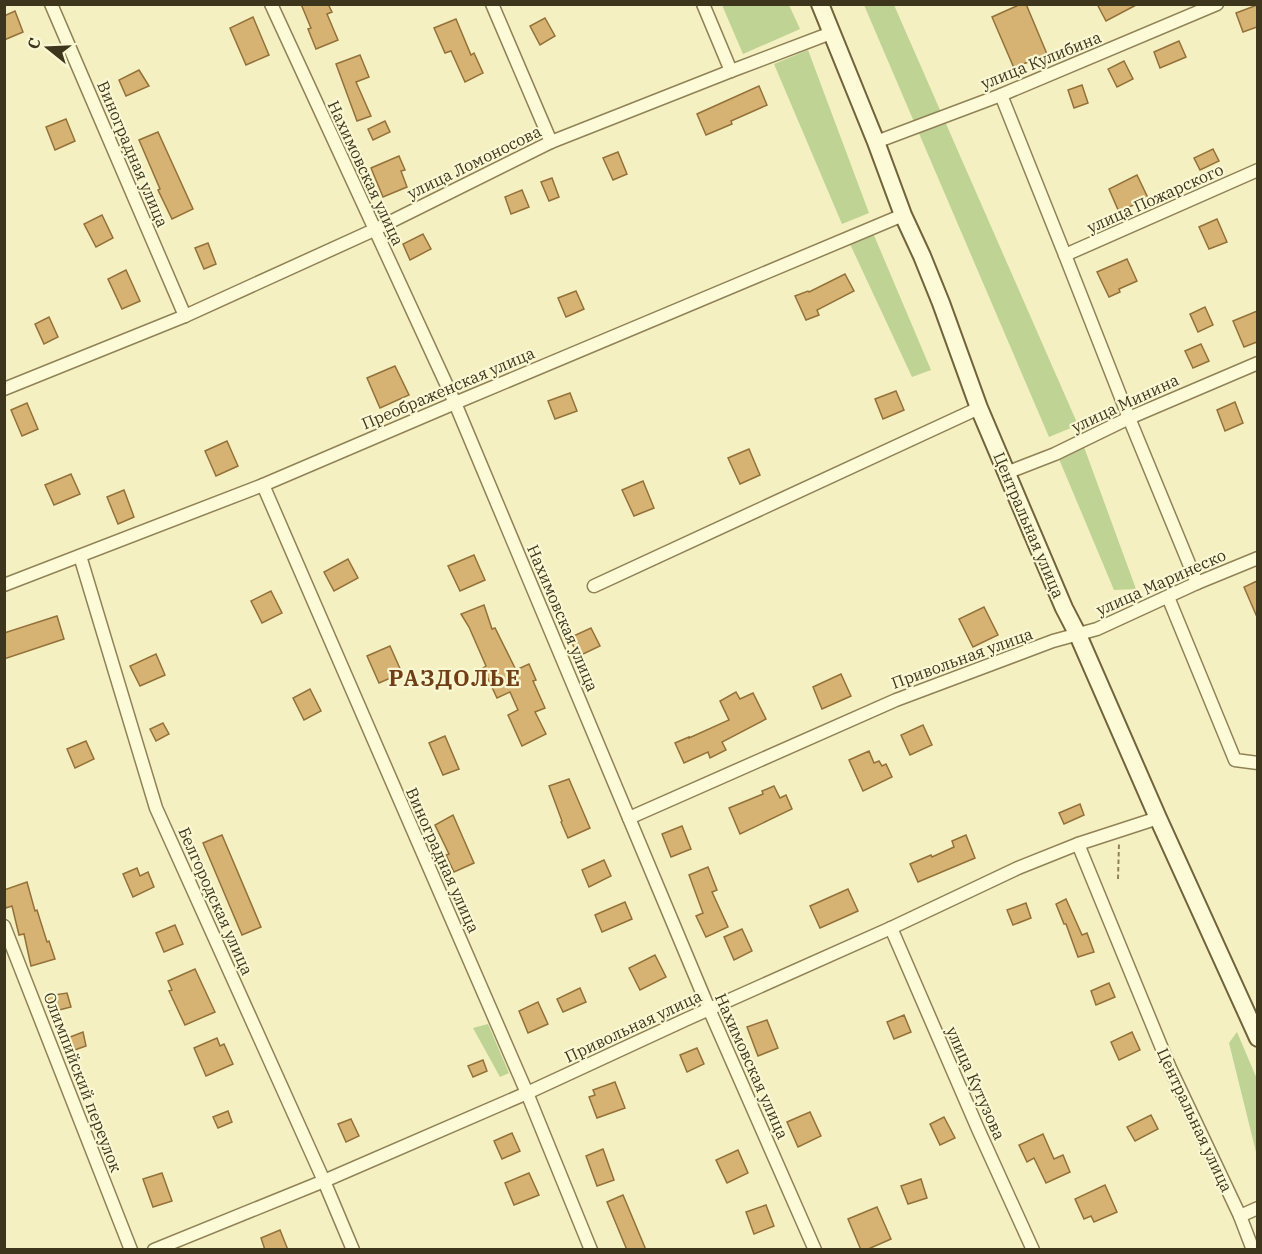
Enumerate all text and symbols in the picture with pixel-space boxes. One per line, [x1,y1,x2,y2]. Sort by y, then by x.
north arrow [18,18,78,78]
street label: улица Кулибина [978,27,1104,93]
text: С [23,35,45,52]
street label: Виноградная улица [93,78,173,230]
street label: Нахимовская улица [324,97,408,249]
street label: улица Ломоносова [404,121,545,203]
street label: улица Пожарского [1084,159,1226,237]
street label: Преображенская улица [358,342,538,434]
street label: улица Минина [1068,369,1182,437]
street label: Центральная улица [989,449,1069,601]
street label: Нахимовская улица [523,542,603,695]
street label: улица Маринеско [1093,544,1229,620]
street label: Привольная улица [889,623,1036,693]
district label: РАЗДОЛЬЕ [388,663,522,692]
street label: Виноградная улица [402,784,484,936]
street label: Белгородская улица [174,824,258,978]
street label: Привольная улица [561,985,705,1067]
street label: Олимпийский переулок [39,989,127,1175]
street label: Нахимовская улица [711,990,793,1142]
street label: улица Кутузова [942,1023,1010,1143]
street label: Центральная улица [1153,1045,1237,1195]

